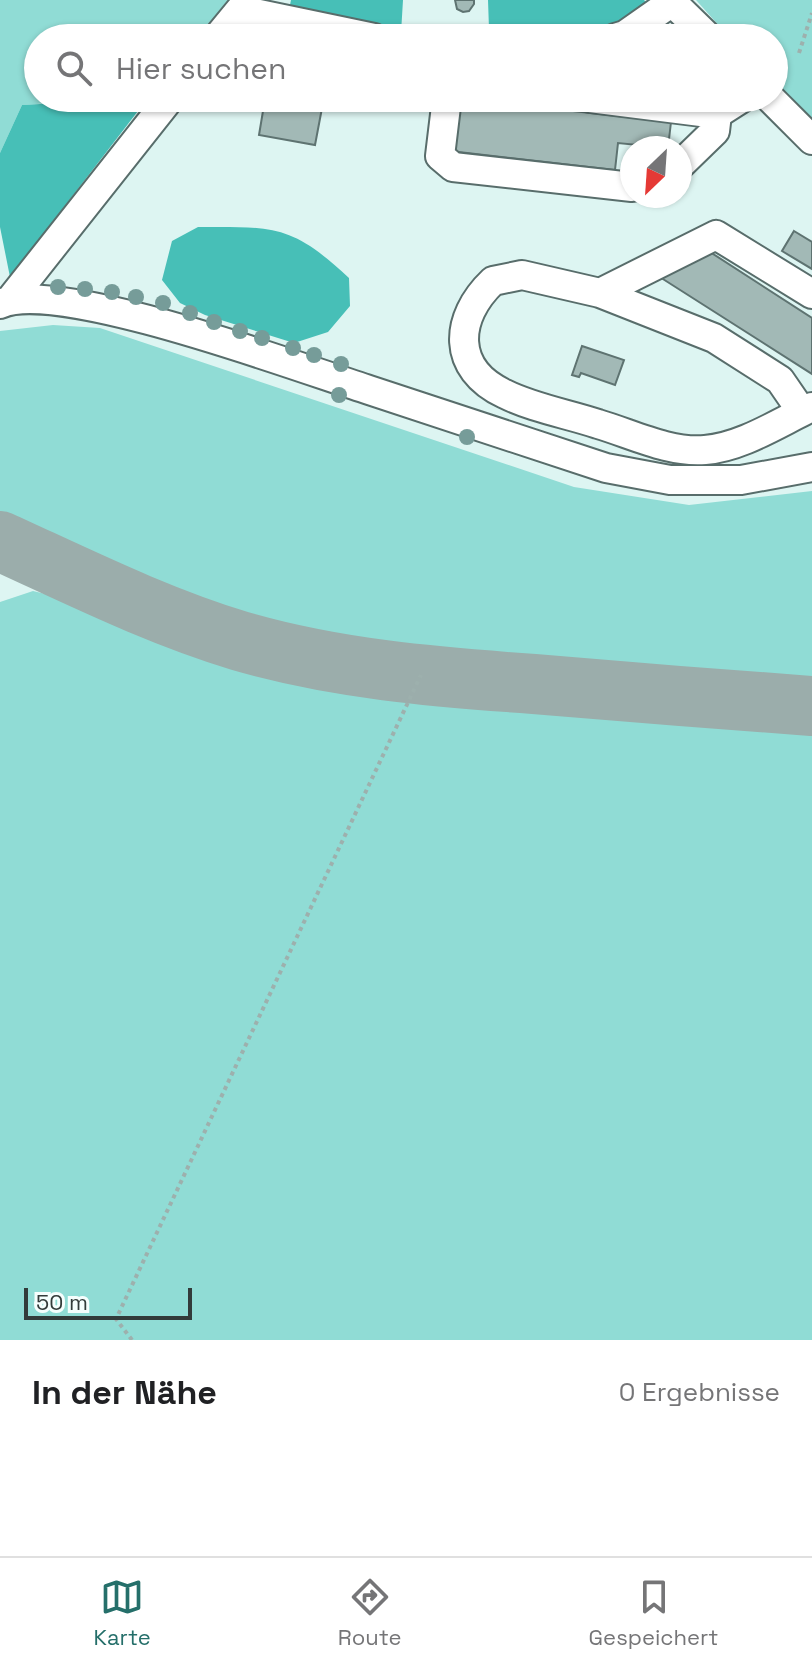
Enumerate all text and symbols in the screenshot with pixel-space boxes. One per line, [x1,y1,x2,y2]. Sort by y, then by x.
search box [24,24,788,112]
icon: search [52,46,96,90]
text: Hier suchen [116,49,286,88]
north arrow [620,136,692,208]
scale bar [24,1284,192,1320]
text: 50 m [36,1288,88,1316]
text: In der Nähe [32,1371,217,1414]
text: 0 Ergebnisse [619,1375,780,1409]
tab: Karte [94,1575,151,1651]
tab: Route [338,1575,401,1651]
tab: Gespeichert [589,1575,718,1651]

